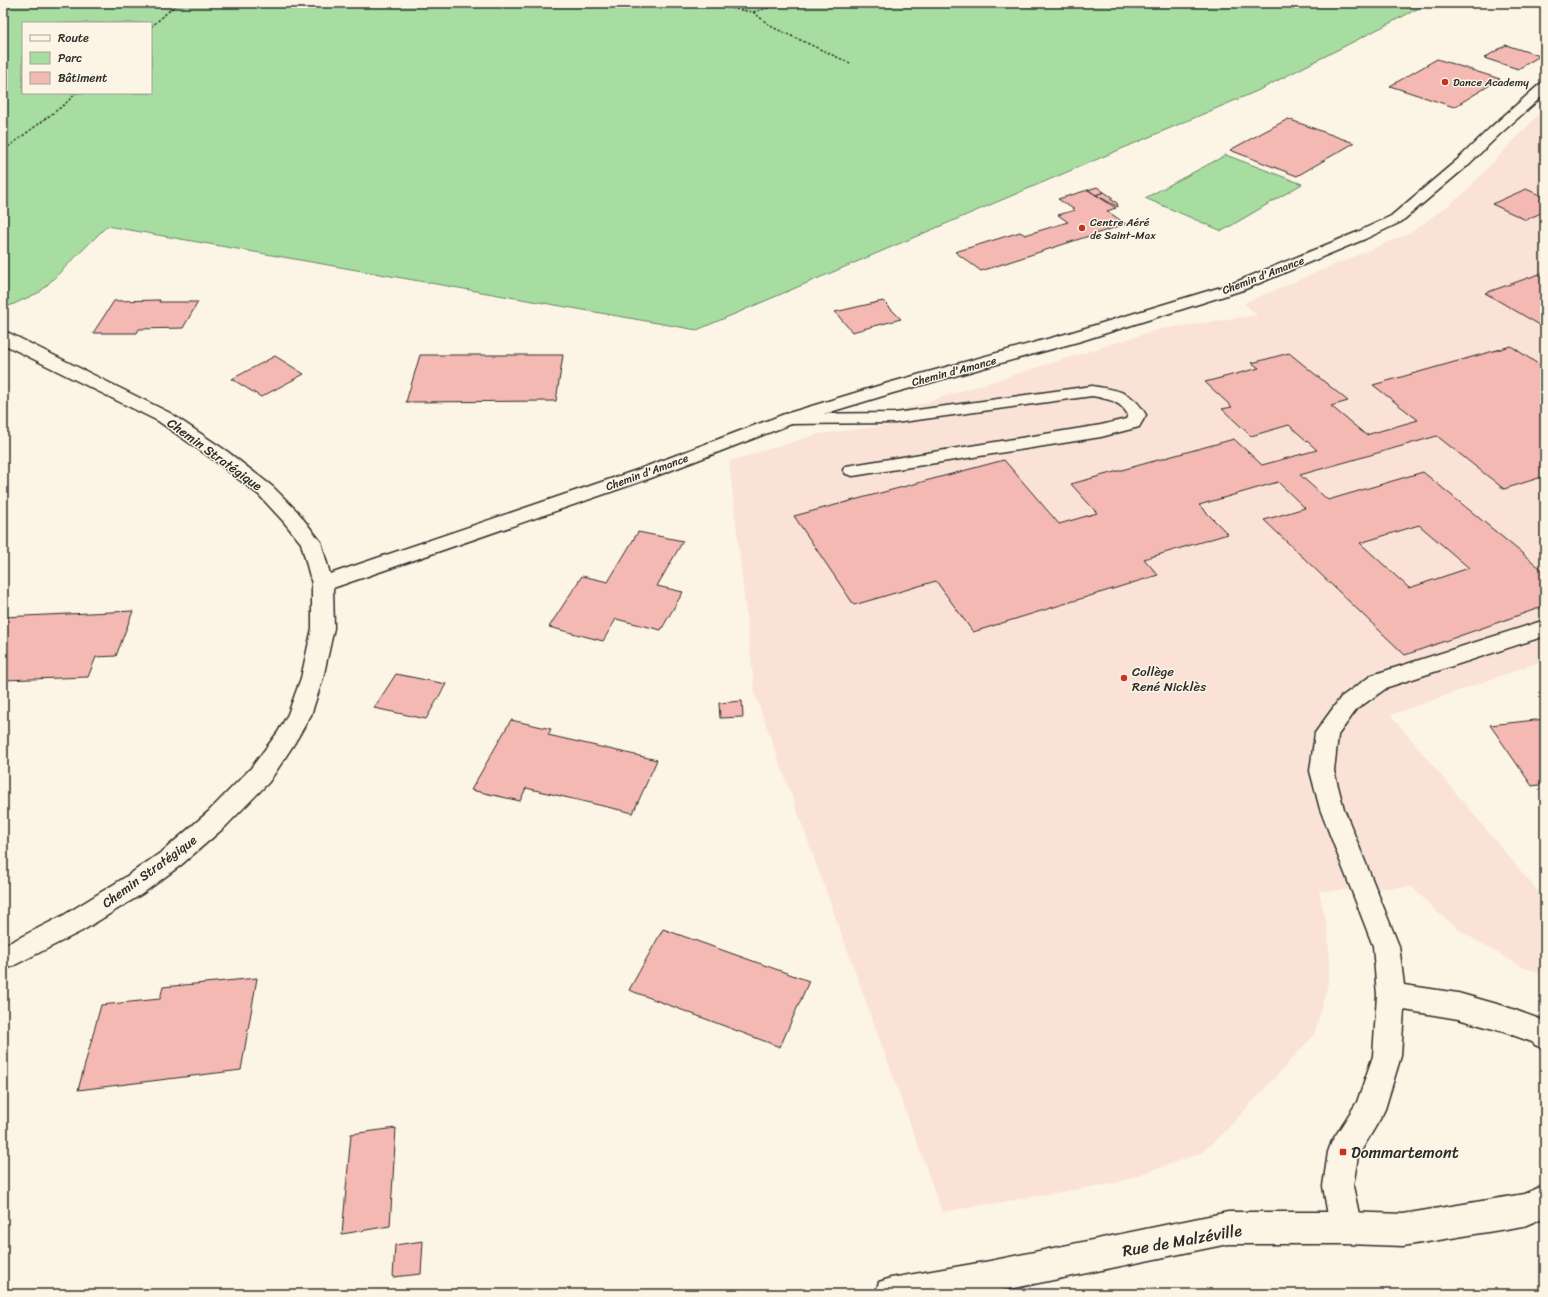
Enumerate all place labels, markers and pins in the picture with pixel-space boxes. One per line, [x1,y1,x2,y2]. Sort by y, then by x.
place label: Dance Academy [1453,73,1529,92]
marker: Dance Academy [1440,77,1450,87]
place label: Centre Aéré de Saint-Max [1090,213,1156,245]
marker: Centre Aéré de Saint-Max [1077,223,1087,233]
place label: Collège René Nicklès [1132,660,1206,698]
marker: Collège René Nicklès [1119,673,1129,683]
place label: Dommartemont [1351,1138,1459,1167]
marker: Dommartemont [1338,1147,1348,1157]

